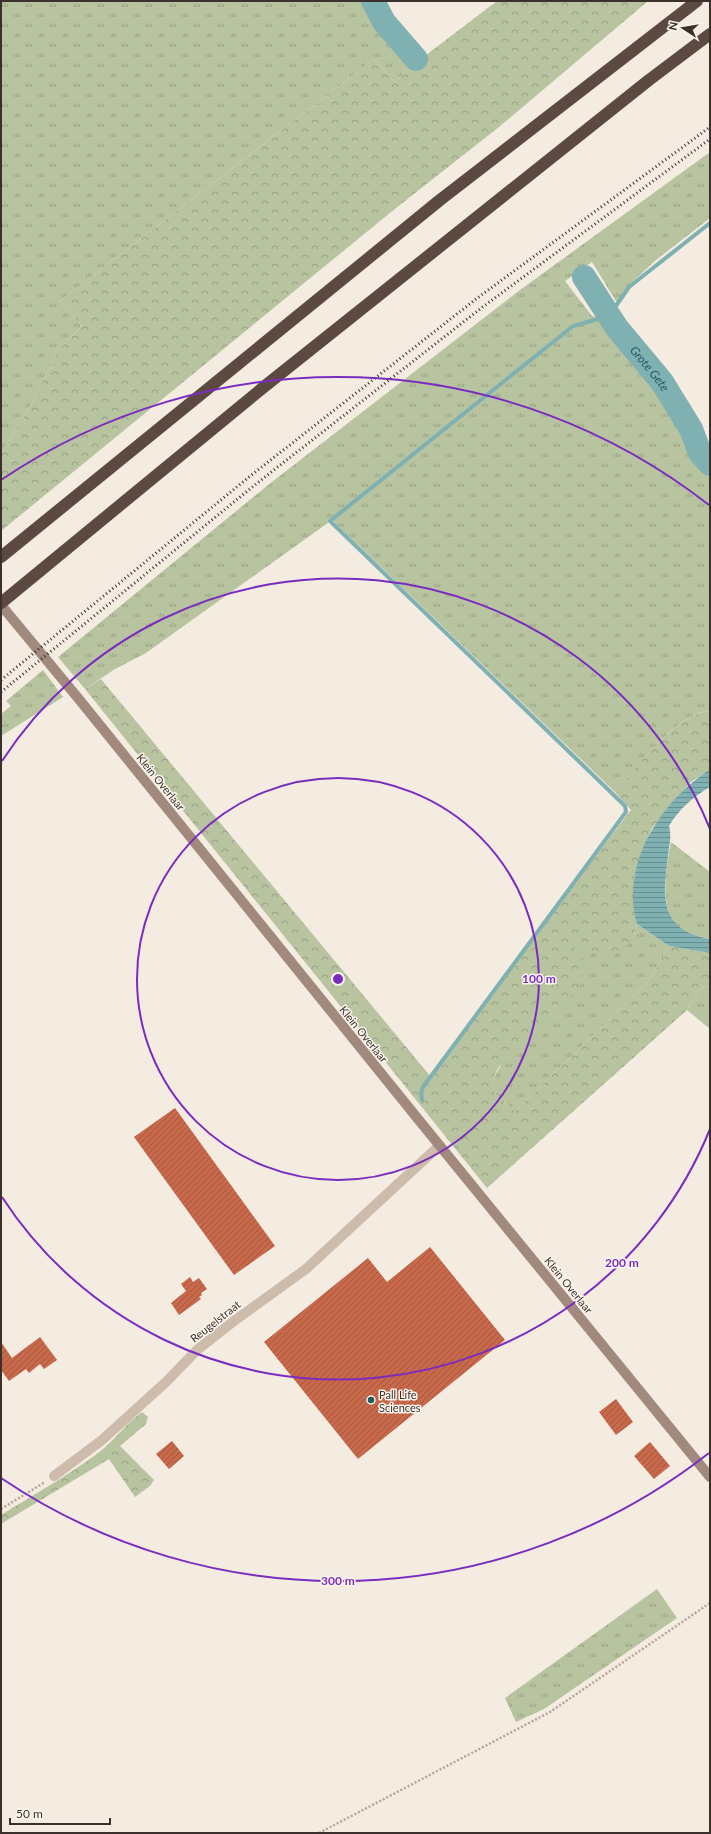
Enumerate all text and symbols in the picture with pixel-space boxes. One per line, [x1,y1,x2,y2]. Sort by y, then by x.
north arrow [663,8,703,48]
text: N [665,20,680,31]
water label: Grote Gete [627,342,673,394]
street label: Klein Overlaar [134,751,188,813]
text: 100 m [522,971,556,986]
centre of rings [331,972,345,986]
street label: Klein Overlaar [337,1003,391,1065]
street label: Klein Overlaar [542,1254,596,1316]
text: 200 m [605,1255,639,1270]
street label: Reugelstraat [187,1297,243,1345]
place label: Pall Life Sciences [379,1388,421,1414]
marker: Pall Life Sciences [366,1395,376,1405]
text: 300 m [321,1573,355,1588]
scale bar [10,1800,110,1826]
text: 50 m [16,1806,43,1821]

